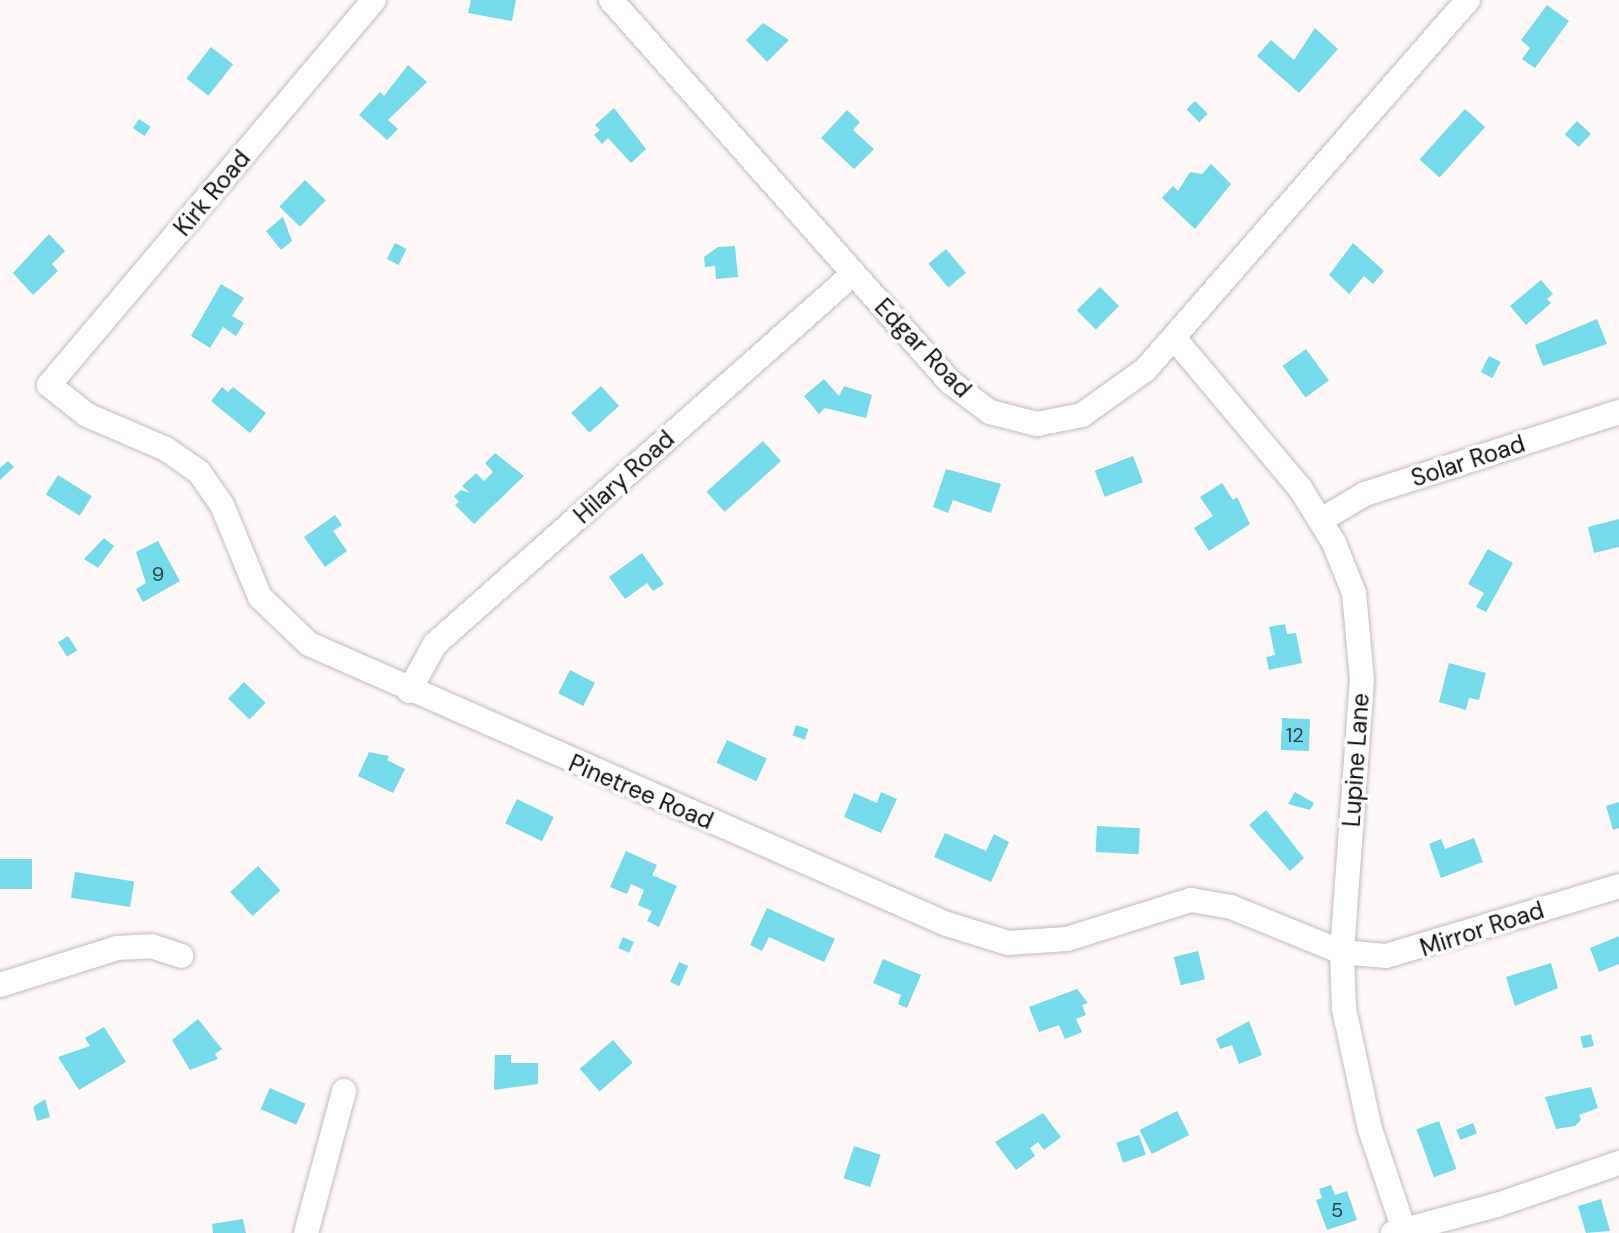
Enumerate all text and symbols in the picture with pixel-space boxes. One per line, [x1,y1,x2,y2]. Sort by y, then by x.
street label: Kirk Road [168,144,256,242]
street label: Edgar Road [869,293,977,403]
street label: Hilary Road [568,424,680,530]
street label: Solar Road [1408,429,1528,493]
house number: 9 [152,562,164,586]
street label: Lupine Lane [1337,692,1375,828]
house number: 12 [1286,723,1304,747]
street label: Pinetree Road [564,749,718,835]
street label: Mirror Road [1416,895,1548,963]
house number: 5 [1331,1198,1343,1222]

